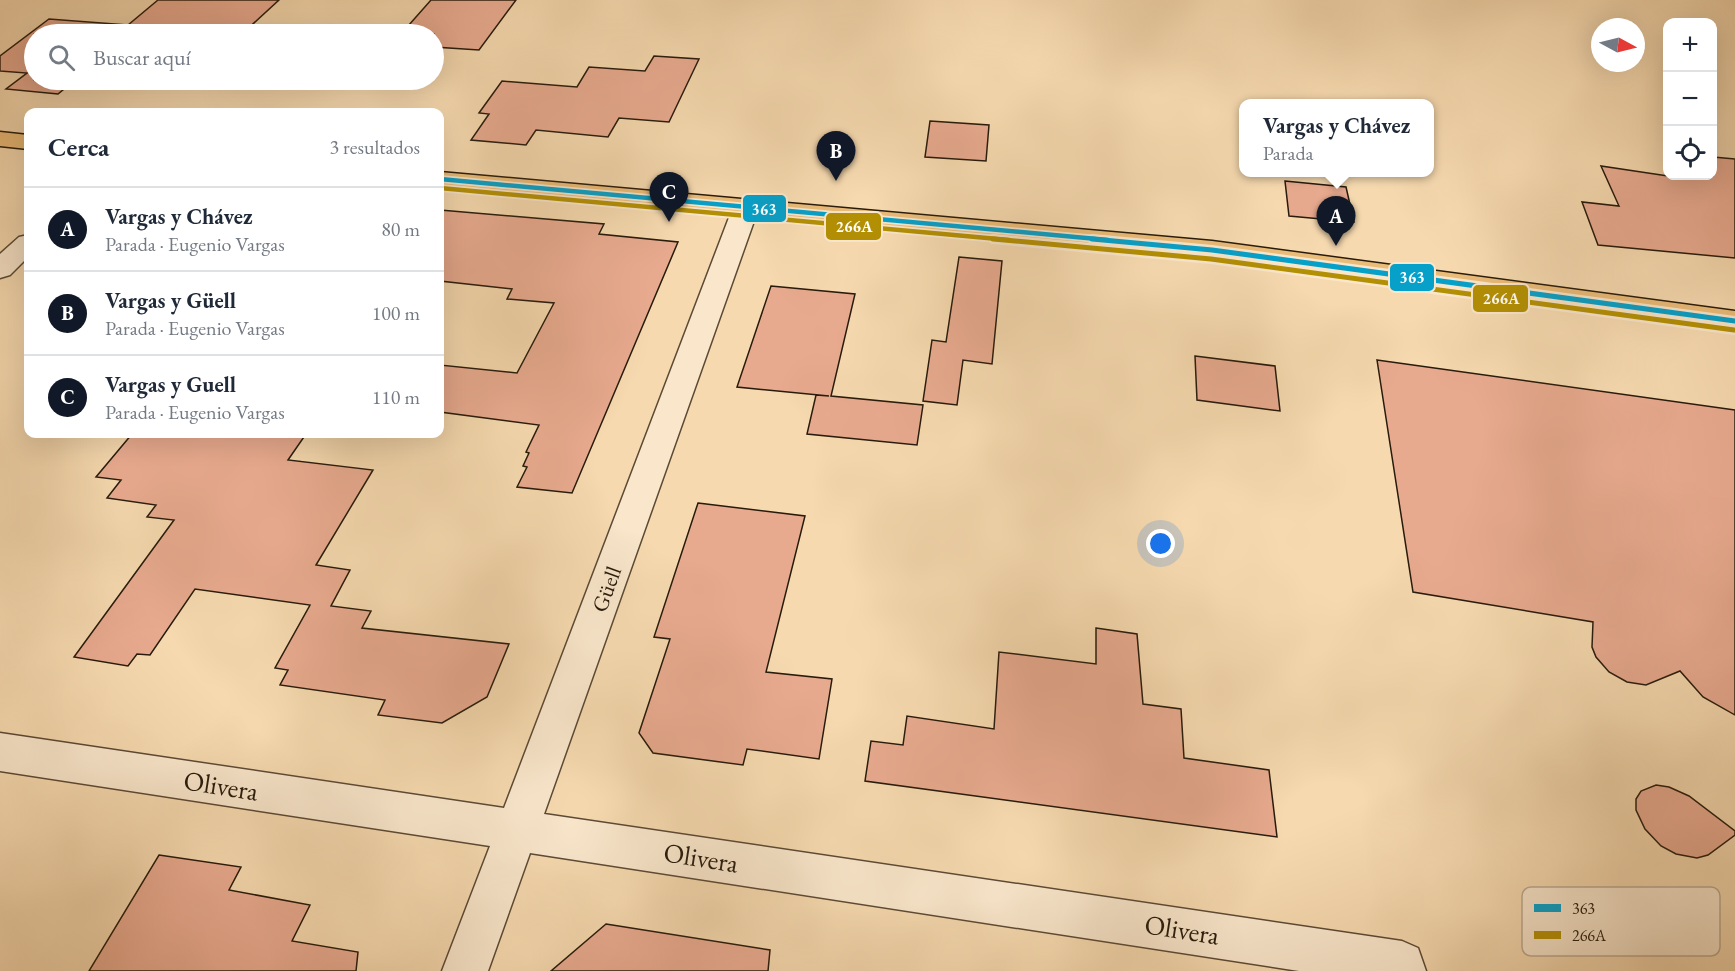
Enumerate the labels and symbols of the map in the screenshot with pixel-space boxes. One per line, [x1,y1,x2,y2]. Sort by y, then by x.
north arrow [1591,18,1645,72]
pin: B [816,132,856,181]
pin: C [650,172,688,222]
line badge: 363 [742,194,787,223]
pin: A [1316,196,1356,246]
text: 363 [751,199,777,220]
line badge: 266A [825,212,882,241]
text: 266A [836,216,873,237]
line badge: 363 [1389,263,1435,292]
text: 363 [1399,267,1425,288]
line badge: 266A [1472,284,1529,313]
text: 266A [1483,288,1520,309]
your location [1146,529,1175,558]
street label: Güell [585,562,628,616]
street label: Olivera [181,762,261,809]
street label: Olivera [661,834,741,881]
legend [1522,887,1720,956]
text: 363 [1572,898,1595,919]
street label: Olivera [1142,906,1222,953]
text: 266A [1572,925,1607,946]

